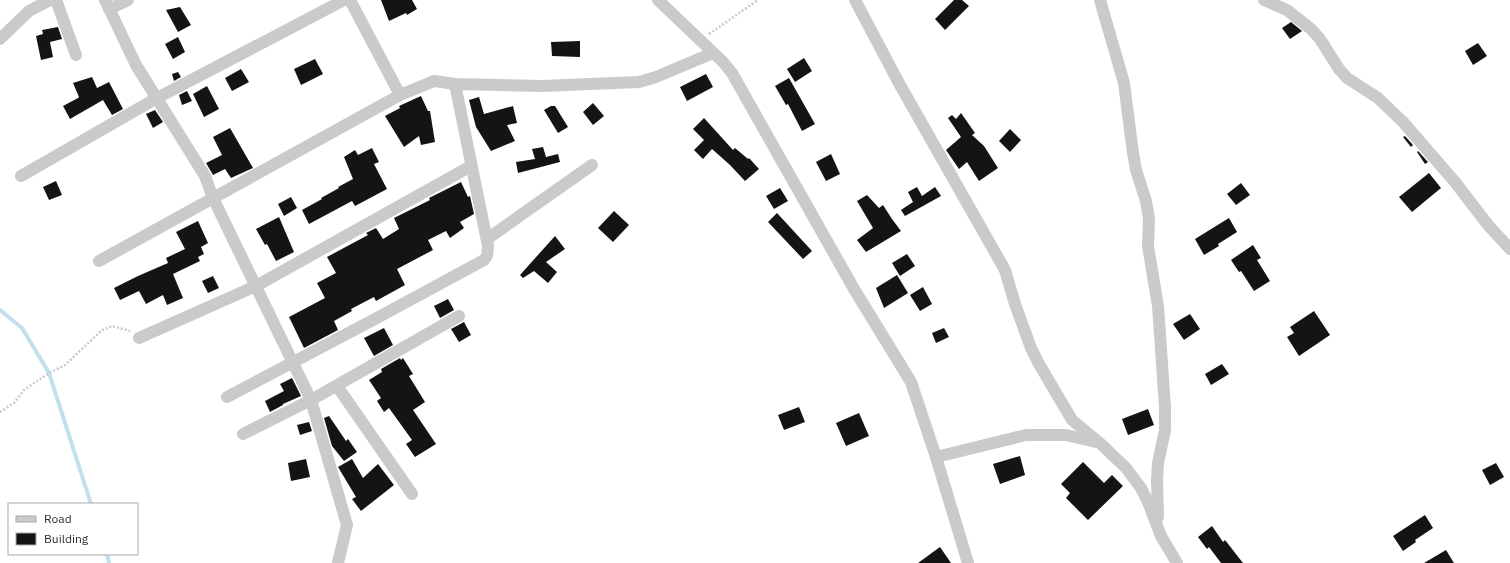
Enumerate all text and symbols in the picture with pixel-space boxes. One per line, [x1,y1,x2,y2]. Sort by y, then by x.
legend [8,503,138,555]
text: Road [44,511,72,526]
text: Building [44,531,89,546]

